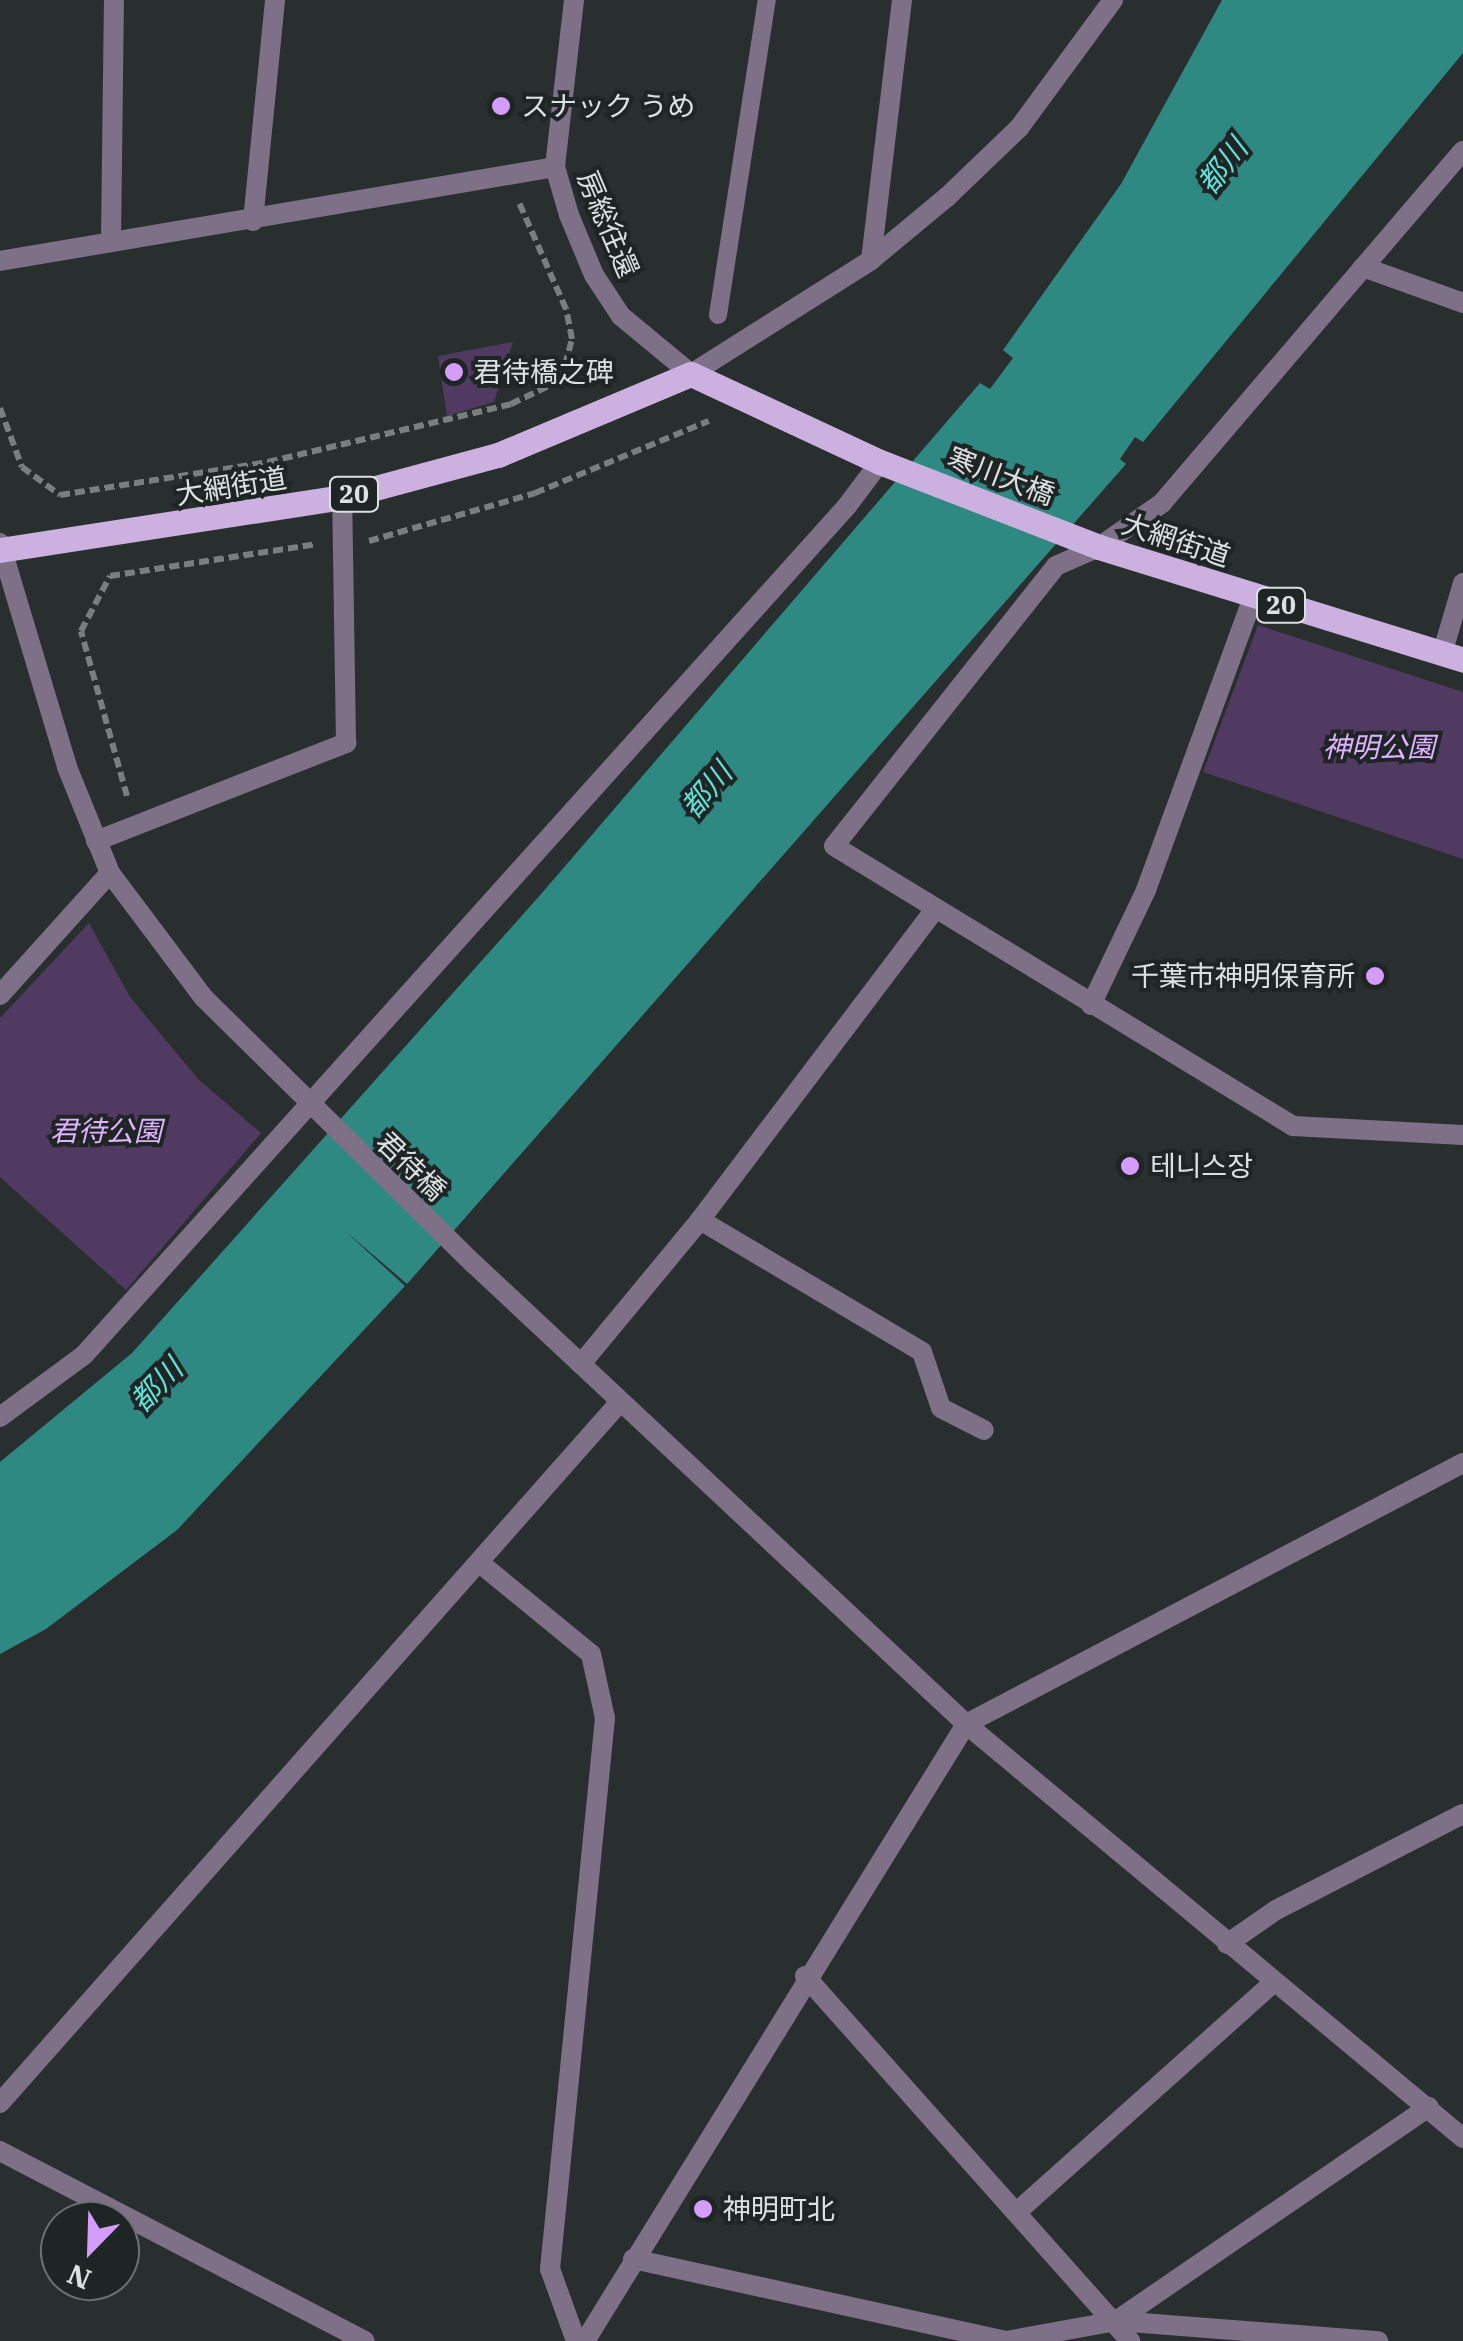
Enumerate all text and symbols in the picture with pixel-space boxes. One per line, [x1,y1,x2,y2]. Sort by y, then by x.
place label: スナック うめ [521,89,695,123]
marker: スナック うめ [490,95,512,117]
water label: 都川 [1189,131,1255,201]
street label: 房総往還 [571,166,645,282]
place label: 君待橋之碑 [474,355,614,389]
marker: 君待橋之碑 [443,361,465,383]
street label: 寒川大橋 [943,440,1059,512]
street label: 大網街道 [173,461,289,511]
road number: 20 [329,474,379,514]
street label: 大網街道 [1118,507,1234,573]
road number: 20 [1256,585,1306,625]
park label: 神明公園 [1323,730,1435,764]
water label: 都川 [673,755,739,825]
place label: 千葉市神明保育所 [1131,959,1355,993]
marker: 千葉市神明保育所 [1364,965,1386,987]
park label: 君待公園 [50,1114,162,1148]
street label: 君待橋 [369,1125,453,1207]
place label: 테니스장 [1150,1149,1253,1183]
marker: 테니스장 [1119,1155,1141,1177]
water label: 都川 [122,1351,190,1419]
place label: 神明町北 [723,2192,835,2226]
marker: 神明町北 [692,2198,714,2220]
north arrow [40,2201,140,2301]
text: N [61,2256,96,2299]

